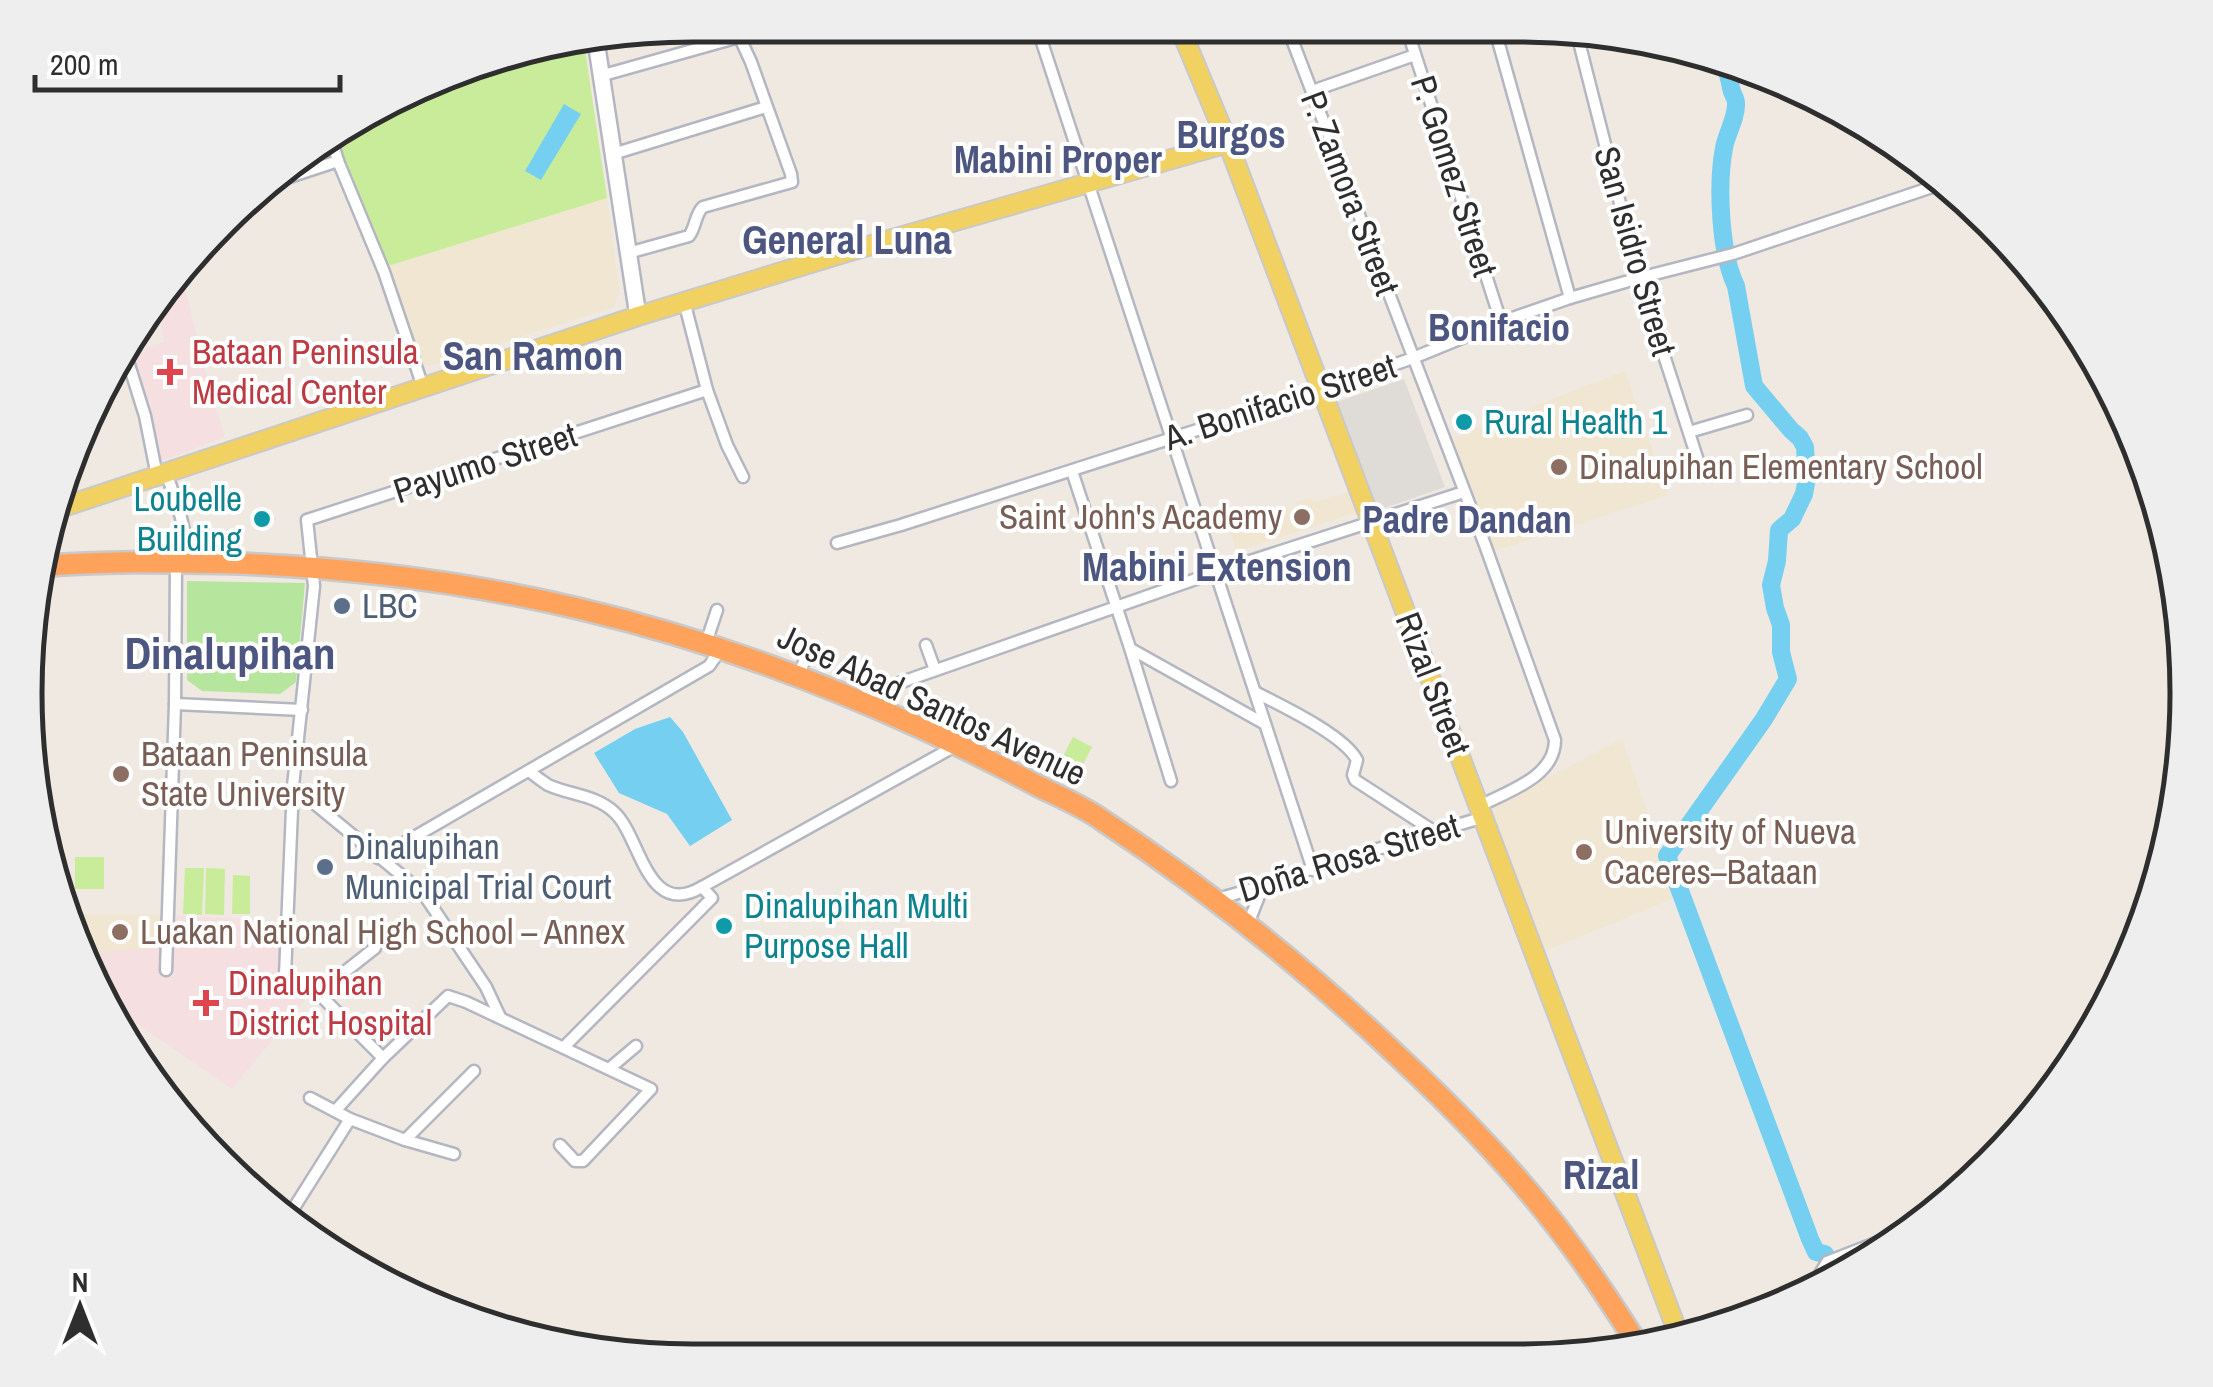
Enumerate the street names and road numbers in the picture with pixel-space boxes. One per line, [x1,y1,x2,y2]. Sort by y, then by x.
street label: P. Gomez Street [1400,69,1509,282]
street label: P. Zamora Street [1290,84,1411,302]
street label: San Isidro Street [1583,141,1688,361]
street label: A. Bonifacio Street [1157,342,1402,461]
street label: Payumo Street [387,411,582,514]
street label: Rizal Street [1385,605,1482,762]
street label: Jose Abad Santos Avenue [771,613,1094,797]
street label: Doña Rosa Street [1233,802,1465,913]

